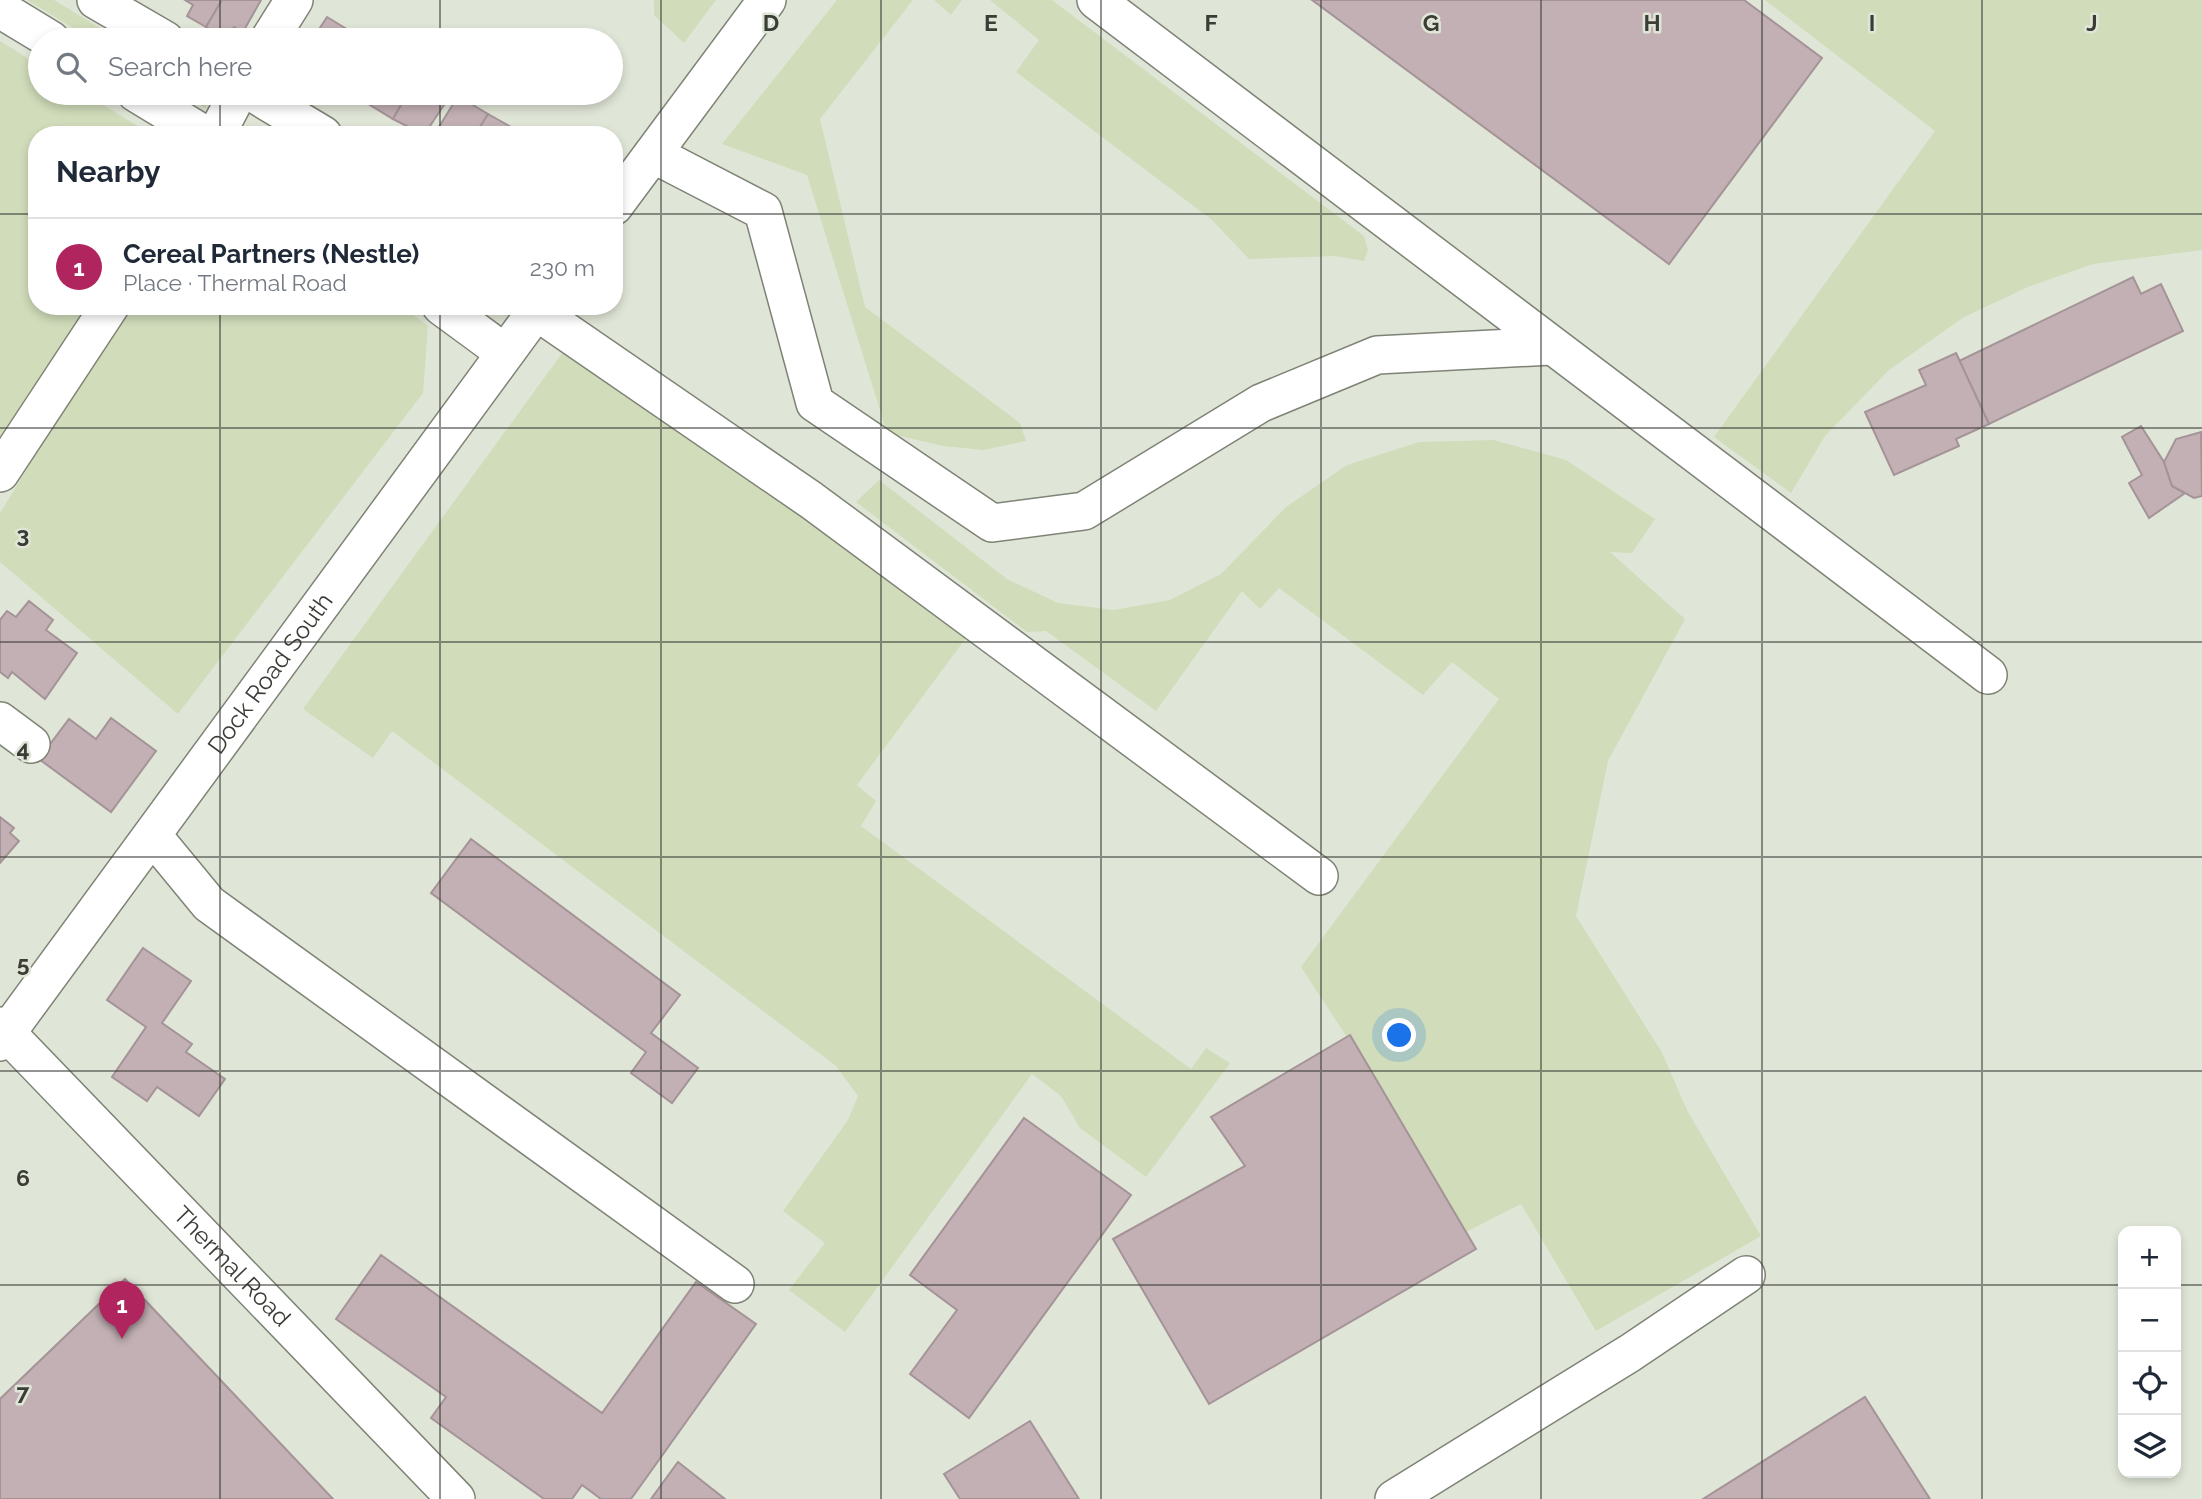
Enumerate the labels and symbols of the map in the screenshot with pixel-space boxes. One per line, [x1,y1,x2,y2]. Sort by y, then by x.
text: D [763,9,779,36]
text: E [984,9,998,36]
text: F [1204,9,1218,36]
text: G [1423,9,1439,36]
text: H [1643,9,1661,36]
text: I [1869,9,1875,36]
text: J [2086,9,2098,36]
text: 3 [17,521,29,548]
street label: Dock Road South [201,587,339,759]
text: 4 [16,735,30,762]
text: 5 [17,950,30,977]
your location [1382,1018,1416,1052]
text: 6 [16,1164,30,1191]
street label: Thermal Road [168,1200,297,1332]
pin: 1 [99,1281,145,1339]
text: 7 [17,1378,30,1405]

